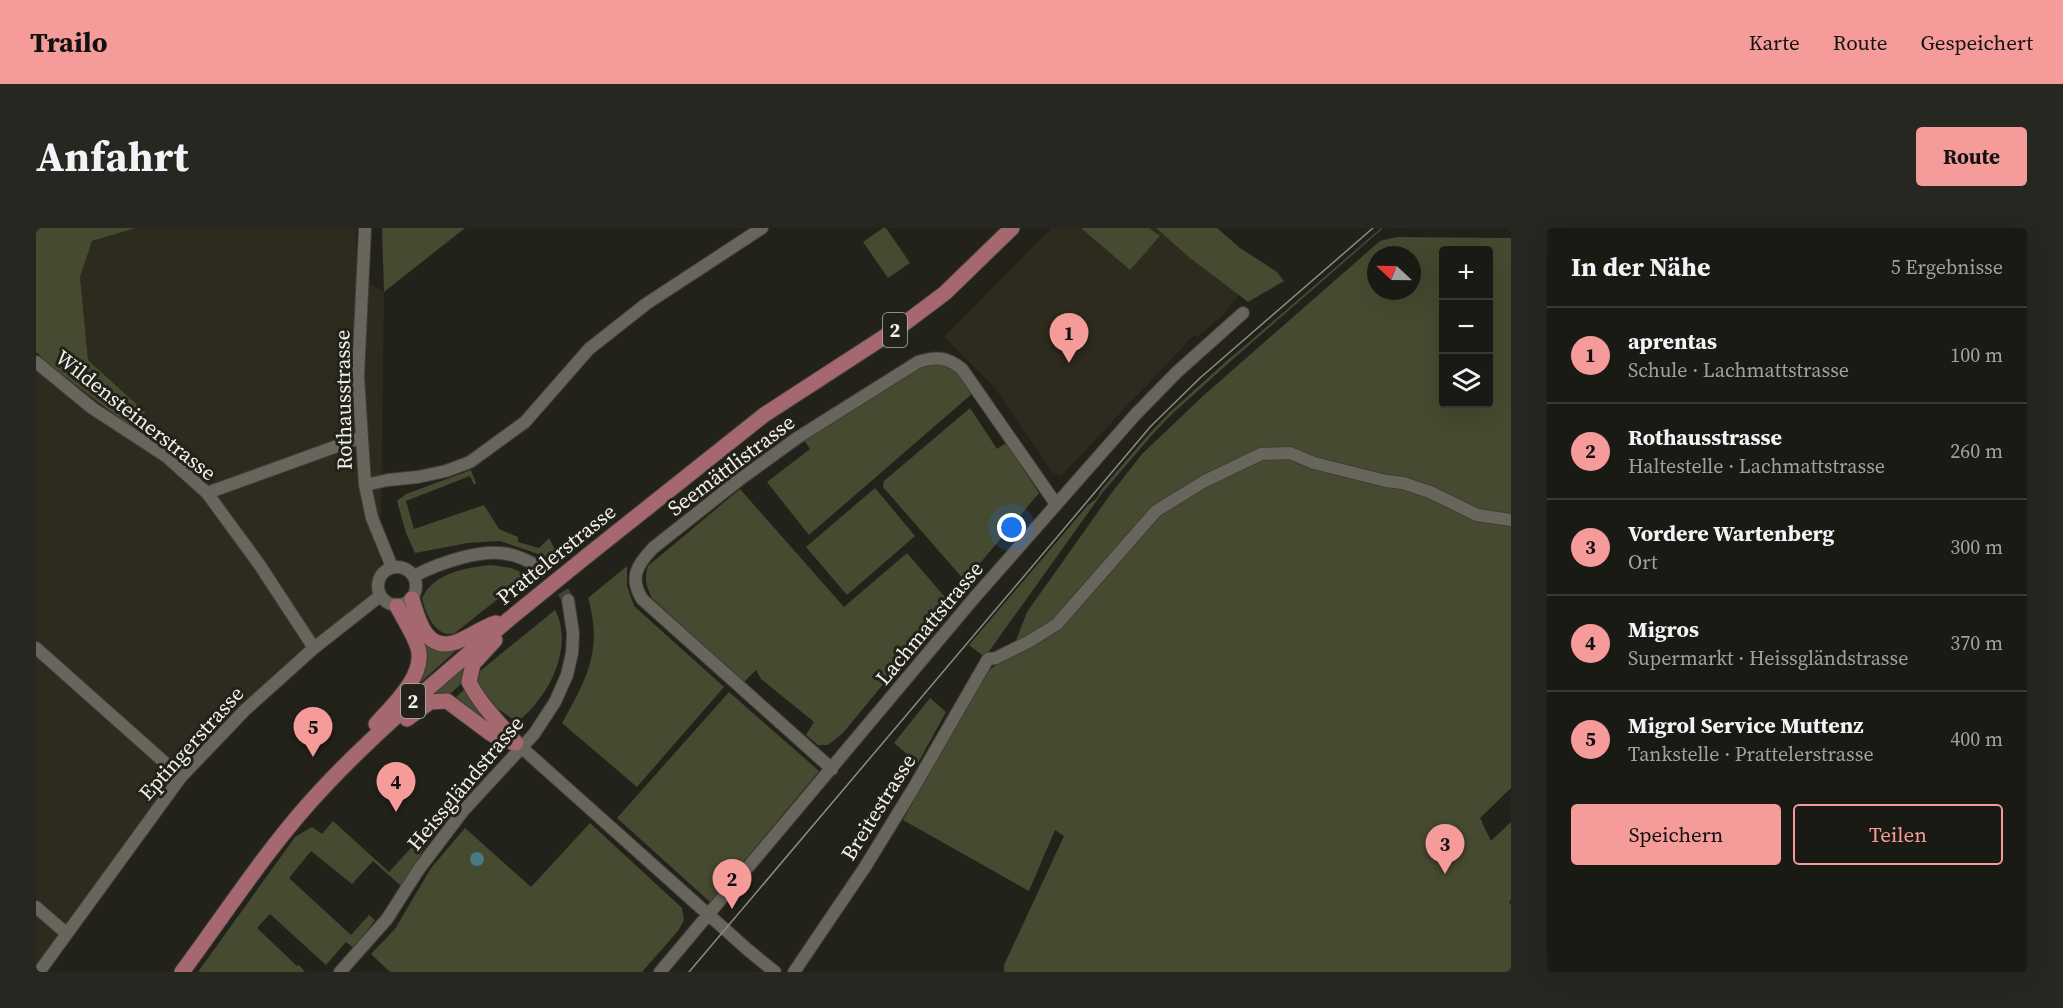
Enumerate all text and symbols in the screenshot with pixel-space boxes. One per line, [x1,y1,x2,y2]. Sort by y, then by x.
text: Trailo [30,23,108,61]
text: Karte [1749,28,1800,57]
text: Route [1833,28,1887,57]
text: Gespeichert [1920,28,2033,57]
text: Anfahrt [36,127,188,185]
button: Route [1916,127,2027,186]
north arrow [1367,246,1421,300]
map controls [1439,246,1493,408]
button: + [1439,246,1493,300]
text: In der Nähe [1571,249,1711,285]
text: 5 Ergebnisse [1891,253,2003,281]
button: − [1439,300,1493,354]
road number: 2 [883,313,907,347]
pin: 1 [1050,314,1088,363]
text: aprentas [1628,326,1717,356]
street label: Rothausstrasse [327,330,359,470]
text: 1 [1585,341,1596,369]
text: 100 m [1950,341,2003,369]
street label: Wildensteinerstrasse [50,343,222,487]
button: layers [1439,354,1493,408]
text: Schule · Lachmattstrasse [1628,356,1849,384]
street label: Seemättlistrasse [661,408,801,522]
text: Rothausstrasse [1628,422,1782,452]
text: 2 [1585,437,1596,465]
text: 260 m [1950,437,2003,465]
text: Haltestelle · Lachmattstrasse [1628,452,1885,480]
street label: Prattelerstrasse [490,497,622,611]
your location [997,513,1026,542]
text: Vordere Wartenberg [1628,518,1834,548]
text: 3 [1585,533,1596,561]
text: 300 m [1950,533,2003,561]
text: Ort [1628,548,1657,576]
street label: Lachmattstrasse [869,555,989,691]
text: Migros [1628,614,1699,644]
text: 4 [1585,629,1596,657]
text: 370 m [1950,629,2003,657]
text: Supermarkt · Heissgländstrasse [1628,644,1908,672]
street label: Eptingerstrasse [132,680,250,806]
road number: 2 [401,684,425,718]
pin: 5 [294,708,332,757]
street label: Heissgländstrasse [400,710,530,856]
text: Migrol Service Muttenz [1628,710,1864,740]
text: 5 [1585,725,1596,753]
text: 400 m [1950,725,2003,753]
text: Tankstelle · Prattelerstrasse [1628,740,1874,768]
street label: Breitestrasse [834,748,922,866]
pin: 4 [376,762,416,812]
button: Speichern [1571,804,1781,865]
button: Teilen [1793,804,2003,865]
pin: 3 [1426,824,1464,874]
pin: 2 [712,860,752,909]

